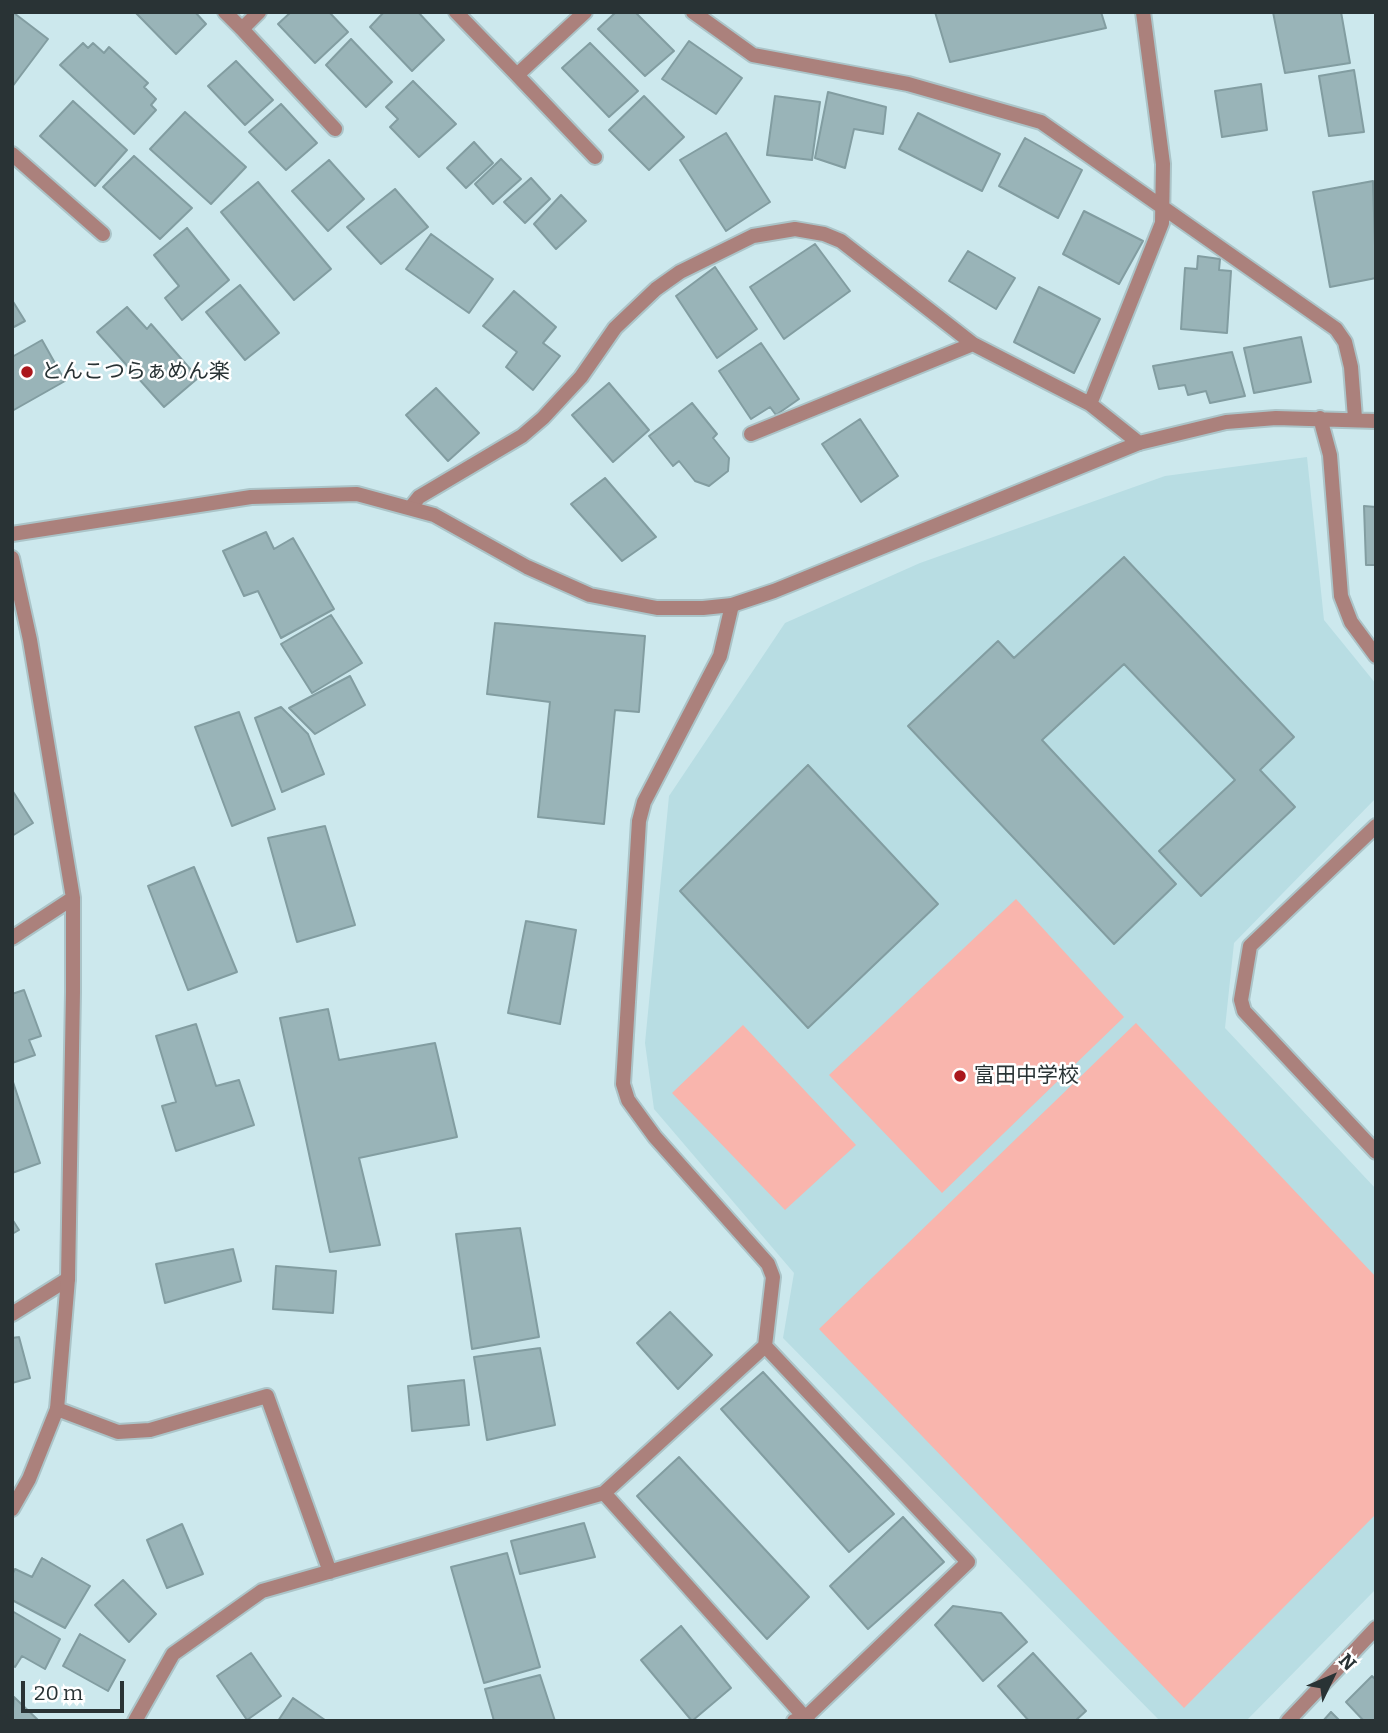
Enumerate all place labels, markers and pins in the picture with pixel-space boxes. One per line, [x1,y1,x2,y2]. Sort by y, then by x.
place label: とんこつらぁめん楽 [41,359,230,385]
marker: とんこつらぁめん楽 [19,364,35,380]
place label: 富田中学校 [974,1063,1079,1089]
marker: 富田中学校 [952,1068,968,1084]

